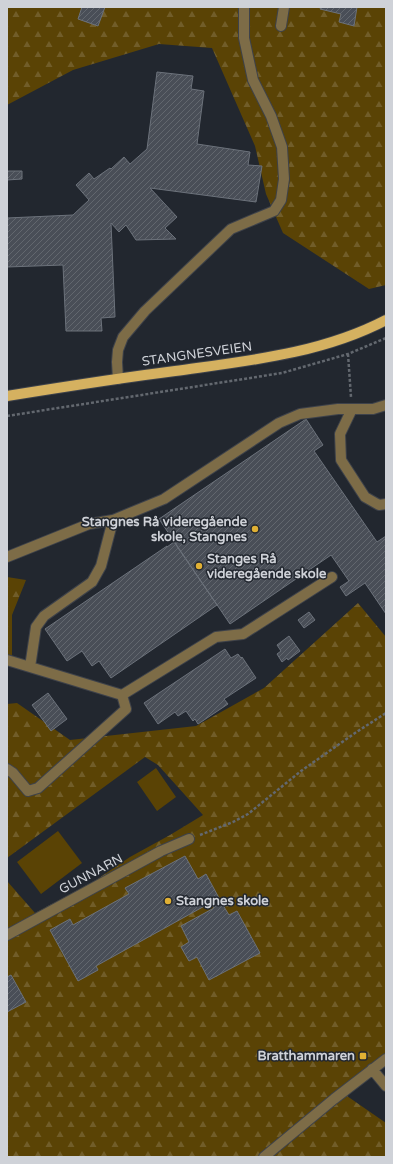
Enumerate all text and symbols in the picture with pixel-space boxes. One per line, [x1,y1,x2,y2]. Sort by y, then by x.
street label: STANGNESVEIEN [141,338,253,370]
place label: Stangnes Rå videregående skole, Stangnes [82,514,248,545]
marker: Stangnes Rå videregående skole, Stangnes [250,524,260,534]
place label: Stanges Rå videregående skole [207,551,327,582]
marker: Stanges Rå videregående skole [194,561,204,571]
street label: GUNNARN [56,851,126,897]
place label: Stangnes skole [176,893,269,909]
marker: Stangnes skole [163,896,173,906]
place label: Bratthammaren [258,1048,355,1064]
marker: Bratthammaren [358,1051,368,1061]

